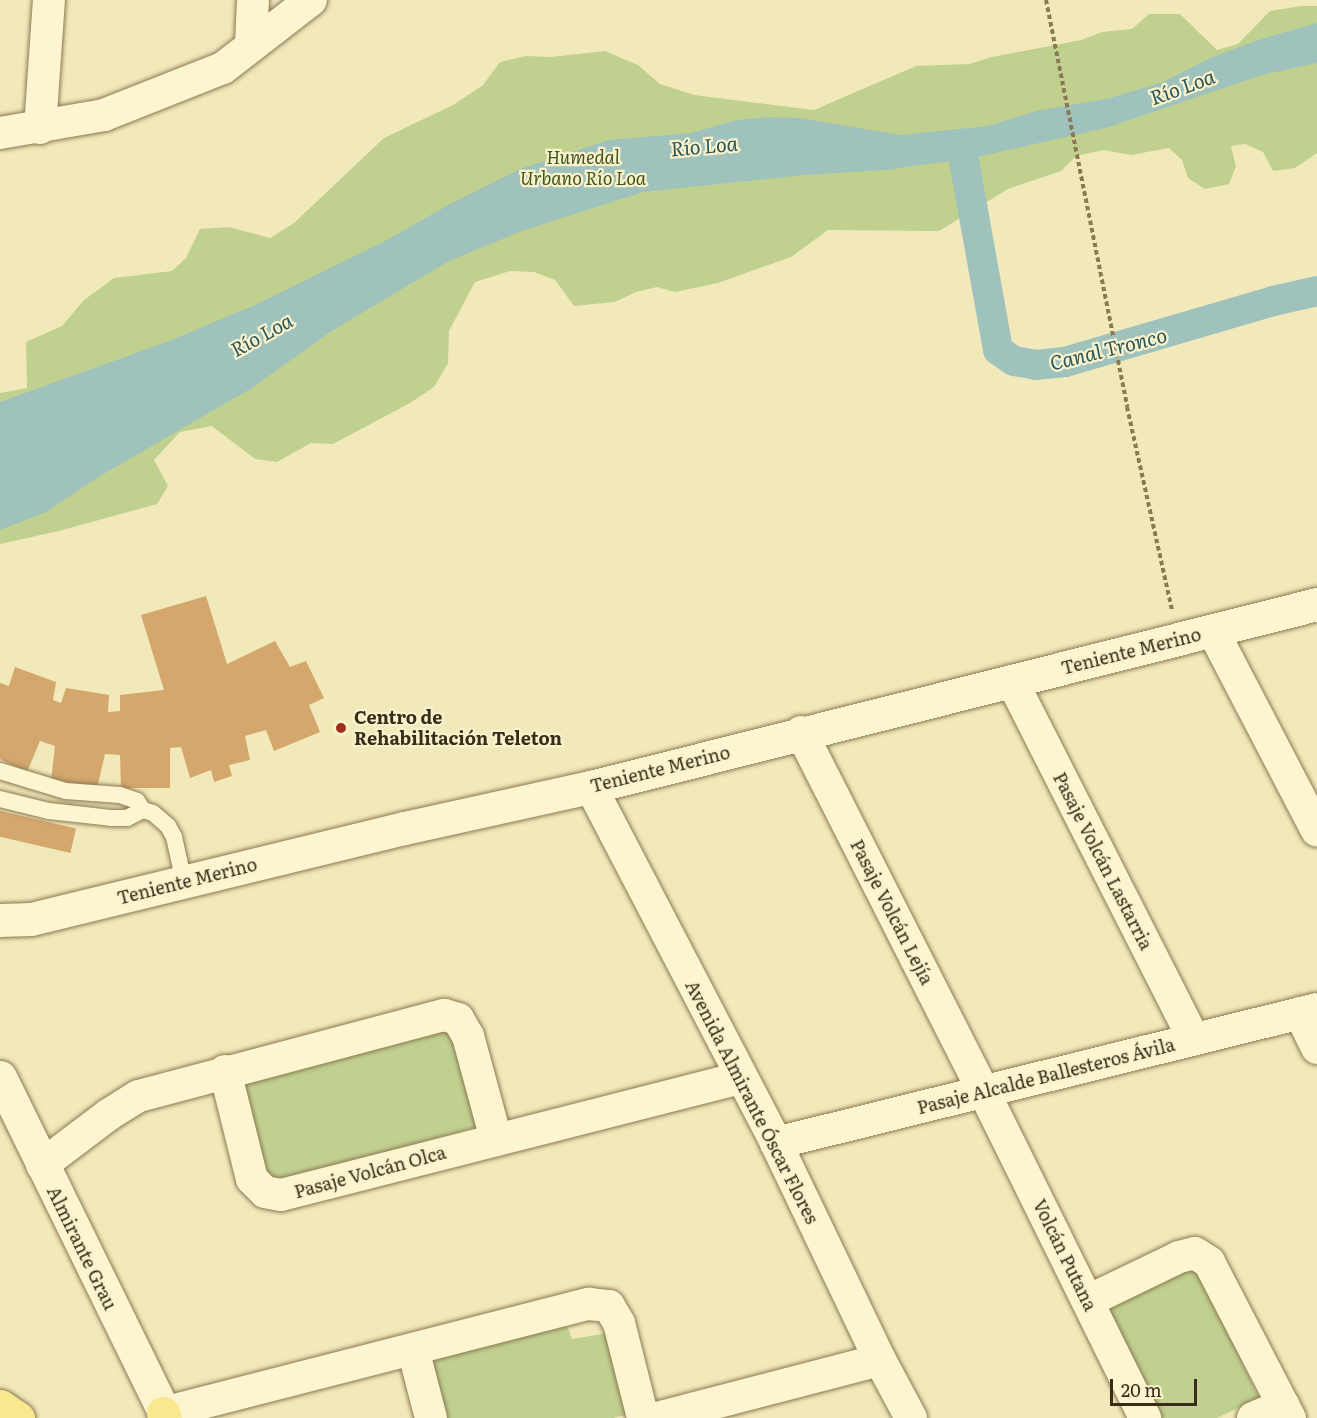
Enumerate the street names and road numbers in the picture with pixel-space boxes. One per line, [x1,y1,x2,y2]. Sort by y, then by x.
street label: Teniente Merino [1059,623,1203,679]
street label: Teniente Merino [588,741,732,797]
street label: Pasaje Volcán Lastarria [1049,769,1157,953]
street label: Pasaje Volcán Lejía [846,836,938,988]
street label: Teniente Merino [115,853,259,909]
street label: Avenida Almirante Óscar Flores [681,977,823,1227]
street label: Pasaje Alcalde Ballesteros Ávila [915,1033,1177,1119]
street label: Pasaje Volcán Olca [292,1141,448,1203]
street label: Almirante Grau [43,1183,121,1313]
street label: Volcán Putana [1029,1196,1101,1314]

